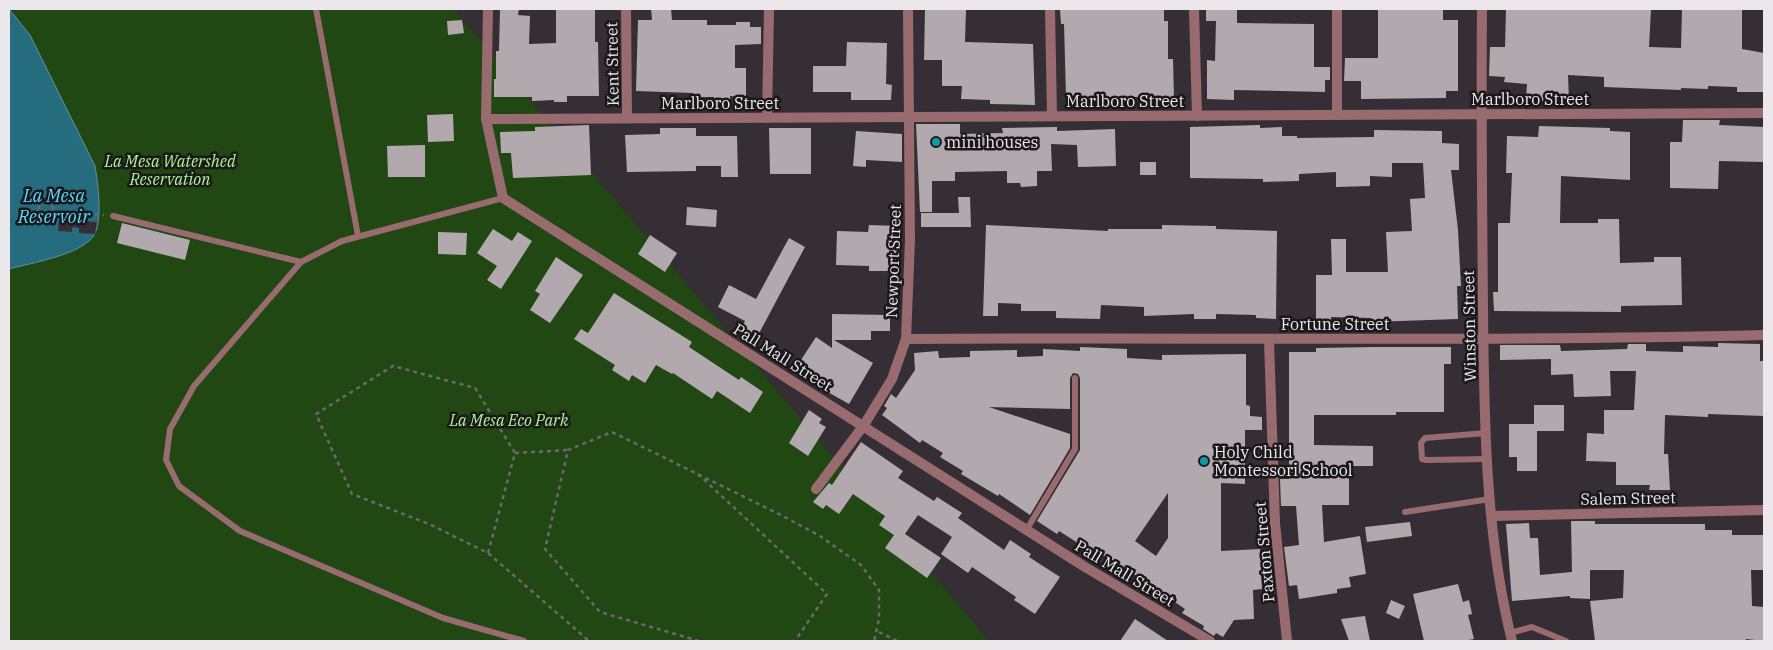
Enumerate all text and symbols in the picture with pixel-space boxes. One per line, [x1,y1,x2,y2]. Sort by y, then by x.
street label: Kent Street [601,21,623,106]
street label: Marlboro Street [1471,89,1589,109]
street label: Marlboro Street [1066,91,1184,111]
street label: Marlboro Street [661,93,779,113]
place label: mini houses [946,132,1038,152]
marker: mini houses [930,136,942,148]
park label: La Mesa Watershed Reservation [103,151,236,189]
water label: La Mesa Reservoir [17,184,91,228]
street label: Newport Street [881,203,905,318]
street label: Winston Street [1458,270,1480,382]
street label: Fortune Street [1281,314,1390,334]
street label: Pall Mall Street [730,319,836,396]
park label: La Mesa Eco Park [448,410,569,430]
place label: Holy Child Montessori School [1214,442,1353,480]
marker: Holy Child Montessori School [1198,455,1210,467]
street label: Salem Street [1580,487,1676,509]
street label: Paxton Street [1250,500,1278,603]
street label: Pall Mall Street [1072,535,1179,611]

